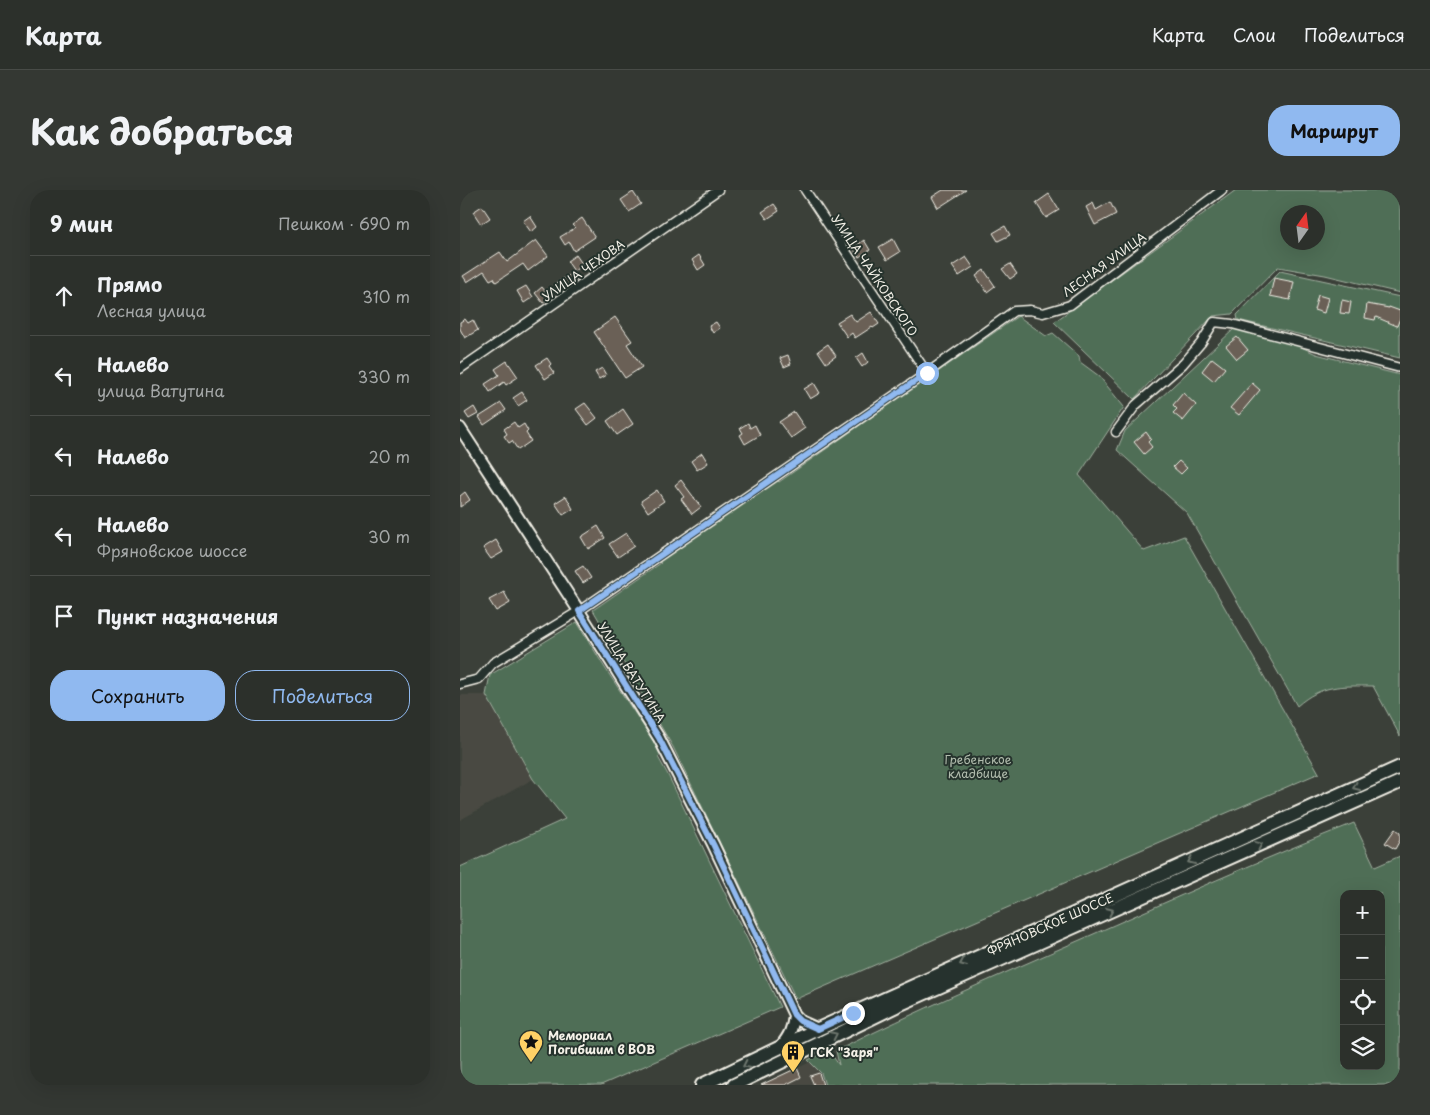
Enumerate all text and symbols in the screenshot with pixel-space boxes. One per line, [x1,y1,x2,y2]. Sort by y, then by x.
text: Карта [25,17,102,53]
text: Карта [1152,21,1205,48]
text: Слои [1233,21,1276,48]
text: Поделиться [1304,21,1405,48]
text: Как добраться [30,104,294,157]
button: Маршрут [1268,105,1400,156]
north arrow [1280,205,1325,250]
text: 9 мин [50,207,113,239]
text: Пешком · 690 m [278,211,410,235]
street label: УЛИЦА ЧАЙКОВСКОГО [828,211,922,339]
street label: ЛЕСНАЯ УЛИЦА [1058,227,1150,301]
street label: УЛИЦА ЧЕХОВА [538,235,628,305]
text: Прямо [97,270,162,298]
icon: ahead [50,282,78,310]
text: 310 m [362,284,410,308]
text: Лесная улица [97,298,206,322]
text: Налево [97,350,169,378]
icon: left [50,362,78,390]
route start [916,362,939,385]
text: 330 m [357,364,410,388]
text: улица Ватутина [97,378,225,402]
icon: left [50,442,78,470]
text: Налево [97,442,169,470]
text: 20 m [369,444,410,468]
text: Налево [97,510,169,538]
icon: left [50,522,78,550]
text: 30 m [368,524,410,548]
text: Фряновское шоссе [97,538,247,562]
icon: arrive [50,602,78,630]
text: Пункт назначения [97,602,278,630]
street label: УЛИЦА ВАТУТИНА [594,618,670,726]
button: Сохранить [50,670,225,721]
button: Поделиться [235,670,410,721]
park label: Гребенское кладбище [945,750,1012,782]
one-way arrow [1352,781,1361,791]
one-way arrow [1254,841,1263,852]
one-way arrow [1187,854,1196,865]
street label: ФРЯНОВСКОЕ ШОССЕ [984,888,1116,960]
map controls [1340,890,1385,1070]
button: + [1340,890,1385,935]
one-way arrow [1105,906,1114,917]
button: − [1340,935,1385,980]
one-way arrow [959,957,968,968]
button: locate [1340,980,1385,1025]
route end [842,1002,865,1025]
button: layers [1340,1025,1385,1070]
place label: Мемориал Погибшим в ВОВ [548,1026,655,1058]
place icon: Мемориал Погибшим в ВОВ [518,1029,544,1063]
one-way arrow [829,1032,838,1042]
building icon: ГСК "Заря" [780,1039,806,1073]
place label: ГСК "Заря" [810,1043,879,1061]
one-way arrow [742,1058,751,1069]

